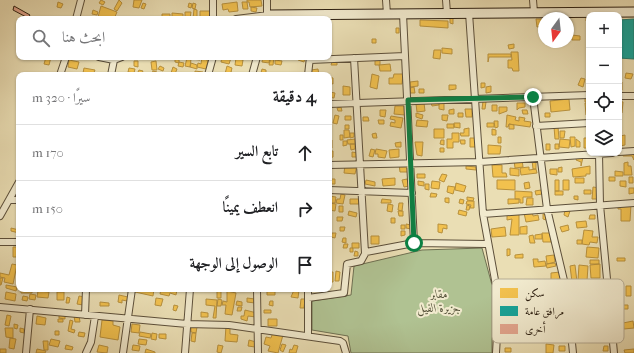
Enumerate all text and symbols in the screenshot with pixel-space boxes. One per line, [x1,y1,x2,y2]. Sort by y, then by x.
north arrow [538,12,574,48]
map controls [586,12,622,156]
button: + [586,12,622,48]
search box [16,16,332,60]
icon: search [30,27,52,49]
text: ابحث هنا [62,28,105,46]
button: − [586,48,622,84]
button: locate [586,84,622,120]
text: 4 دقيقة [273,86,316,106]
route end [524,88,542,106]
text: سيرًا · 320 m [32,90,90,105]
button: layers [586,120,622,156]
text: تابع السير [236,142,278,160]
icon: ahead [294,142,316,164]
text: 170 m [32,145,64,160]
text: انعطف يمينًا [223,198,278,216]
icon: right [294,198,316,220]
text: 150 m [32,201,63,216]
route start [405,234,423,252]
text: الوصول إلى الوجهة [189,254,278,272]
icon: arrive [294,254,316,276]
legend [492,279,624,343]
park label: مقابر جزيرة الفيل [417,287,461,317]
text: سكن [525,287,544,302]
text: مرافق عامة [525,305,564,319]
text: أخرى [525,321,546,336]

